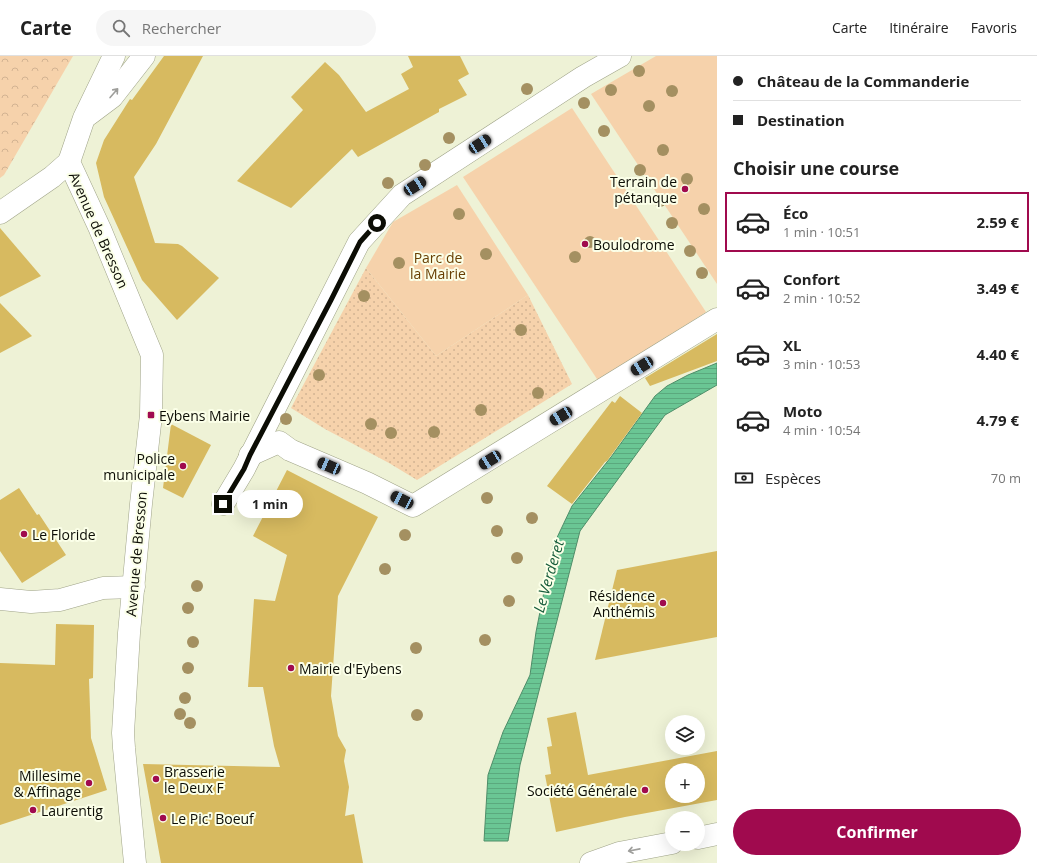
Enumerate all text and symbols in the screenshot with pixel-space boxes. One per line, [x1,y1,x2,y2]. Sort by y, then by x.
search box [96,10,376,46]
text: Carte [20,15,72,41]
icon: search [110,17,132,39]
text: Rechercher [142,18,221,38]
text: Carte [832,18,867,37]
text: Itinéraire [889,18,949,37]
text: Favoris [971,18,1017,37]
text: Château de la Commanderie [757,71,969,91]
one-way arrow [109,89,118,99]
text: Destination [757,110,845,130]
car [467,132,493,156]
text: Choisir une course [733,156,899,180]
street label: Avenue de Bresson [65,169,133,291]
place label: Terrain de pétanque [610,172,677,207]
car [402,174,428,198]
marker: Terrain de pétanque [680,184,690,194]
text: Éco [783,203,808,223]
icon: car [735,204,771,240]
text: 2.59 € [977,212,1019,232]
route start [368,214,386,232]
text: 1 min · 10:51 [783,223,860,241]
place label: Boulodrome [593,235,675,254]
marker: Boulodrome [580,239,590,249]
park label: Parc de la Mairie [410,248,466,283]
text: Confort [783,269,840,289]
icon: car [735,270,771,306]
text: 3.49 € [977,278,1019,298]
text: 2 min · 10:52 [783,289,860,307]
text: XL [783,335,801,355]
icon: car [735,336,771,372]
text: 4.40 € [977,344,1019,364]
car [629,355,655,377]
text: 3 min · 10:53 [783,355,860,373]
text: Moto [783,401,822,421]
icon: car [735,402,771,438]
car [548,405,574,427]
place label: Eybens Mairie [159,406,250,425]
marker: Eybens Mairie [146,410,156,420]
text: 4.79 € [977,410,1019,430]
text: 4 min · 10:54 [783,421,860,439]
place label: Police municipale [103,449,175,484]
car [477,449,503,471]
car [316,456,342,476]
marker: Police municipale [178,461,188,471]
icon: cash [733,467,755,489]
text: Espèces [765,468,821,488]
text: 70 m [991,469,1021,487]
car [389,489,415,511]
callout: 1 min [237,490,303,518]
street label: Avenue de Bresson [121,491,151,617]
route end [214,495,232,513]
text: 1 min [252,495,288,513]
place label: Le Floride [32,525,96,544]
marker: Le Floride [19,529,29,539]
water label: Le Verderet [528,536,568,615]
place label: Résidence Anthémis [589,586,655,621]
marker: Résidence Anthémis [658,598,668,608]
place label: Mairie d'Eybens [299,659,402,678]
marker: Mairie d'Eybens [286,663,296,673]
map controls [665,715,705,851]
button: layers [665,715,705,755]
place label: Brasserie le Deux F [164,762,225,797]
button: + [665,763,705,803]
place label: Millesime & Affinage [14,766,81,801]
marker: Brasserie le Deux F [151,774,161,784]
marker: Millesime & Affinage [84,778,94,788]
place label: Société Générale [527,781,637,800]
marker: Société Générale [640,785,650,795]
place label: Laurentig [41,801,103,820]
marker: Laurentig [28,805,38,815]
place label: Le Pic' Boeuf [171,809,255,828]
button: Confirmer [733,809,1021,855]
button: − [665,811,705,851]
marker: Le Pic' Boeuf [158,813,168,823]
one-way arrow [628,847,641,855]

